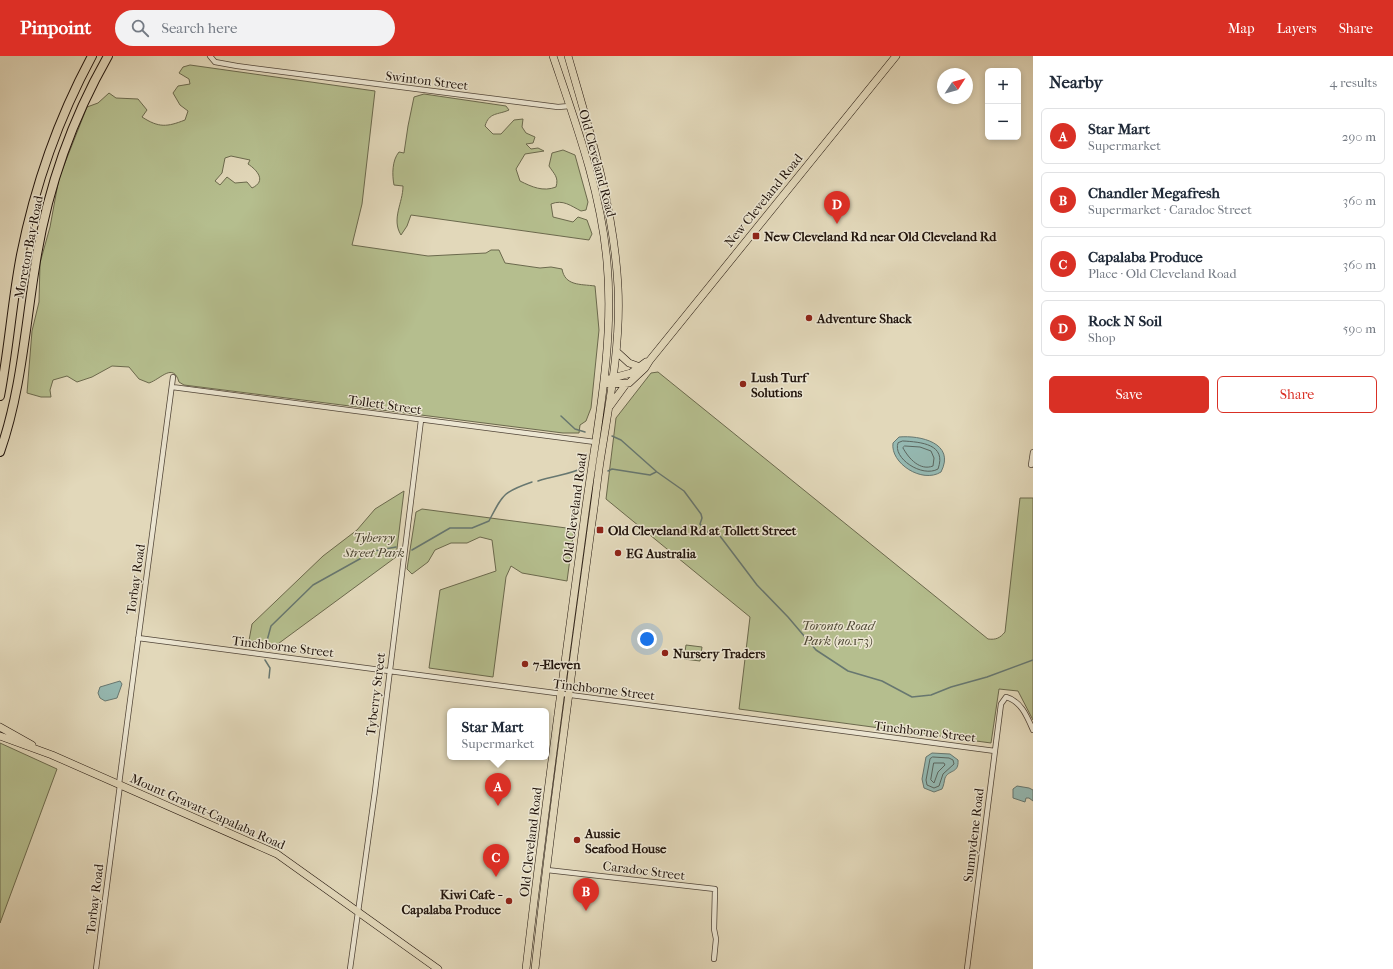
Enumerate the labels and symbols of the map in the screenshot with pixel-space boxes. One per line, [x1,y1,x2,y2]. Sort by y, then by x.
street label: Swinton Street [385,68,470,93]
north arrow [937,68,973,104]
street label: Old Cleveland Road [576,108,619,219]
street label: New Cleveland Road [721,150,806,250]
pin: D [824,191,850,224]
street label: Moreton Bay Road [11,193,46,300]
place label: New Cleveland Rd near Old Cleveland Rd [764,229,997,244]
marker: New Cleveland Rd near Old Cleveland Rd [751,231,761,241]
place label: Adventure Shack [816,311,913,326]
marker: Adventure Shack [804,313,814,323]
place label: Lush Turf Solutions [751,370,809,400]
marker: Lush Turf Solutions [738,379,748,389]
street label: Tollett Street [347,392,423,417]
street label: Old Cleveland Road [559,451,590,564]
place label: Old Cleveland Rd at Tollett Street [608,523,797,538]
marker: Old Cleveland Rd at Tollett Street [595,525,605,535]
park label: Tyberry Street Park [342,530,405,560]
street label: Torbay Road [123,542,148,615]
place label: EG Australia [626,546,697,561]
marker: EG Australia [613,548,623,558]
park label: Toronto Road Park (no.173) [802,618,877,648]
your location [637,629,657,649]
street label: Tinchborne Street [231,633,335,660]
place label: Nursery Traders [673,646,765,662]
marker: Nursery Traders [660,648,670,658]
street label: Tyberry Street [363,651,388,737]
place label: 7-Eleven [532,657,581,672]
marker: 7-Eleven [520,659,530,669]
street label: Tinchborne Street [552,676,656,703]
street label: Tinchborne Street [873,718,977,745]
street label: Mount Gravatt-Capalaba Road [128,770,288,853]
pin: A [485,773,511,806]
street label: Old Cleveland Road [516,785,545,898]
street label: Sunnydene Road [960,786,987,883]
place label: Aussie Seafood House [584,826,667,856]
marker: Aussie Seafood House [572,835,582,845]
pin: C [483,844,509,877]
street label: Caradoc Street [602,858,686,883]
street label: Torbay Road [83,862,106,935]
pin: B [573,878,599,911]
place label: Kiwi Cafe - Capalaba Produce [402,887,504,918]
marker: Kiwi Cafe - Capalaba Produce [504,896,514,906]

